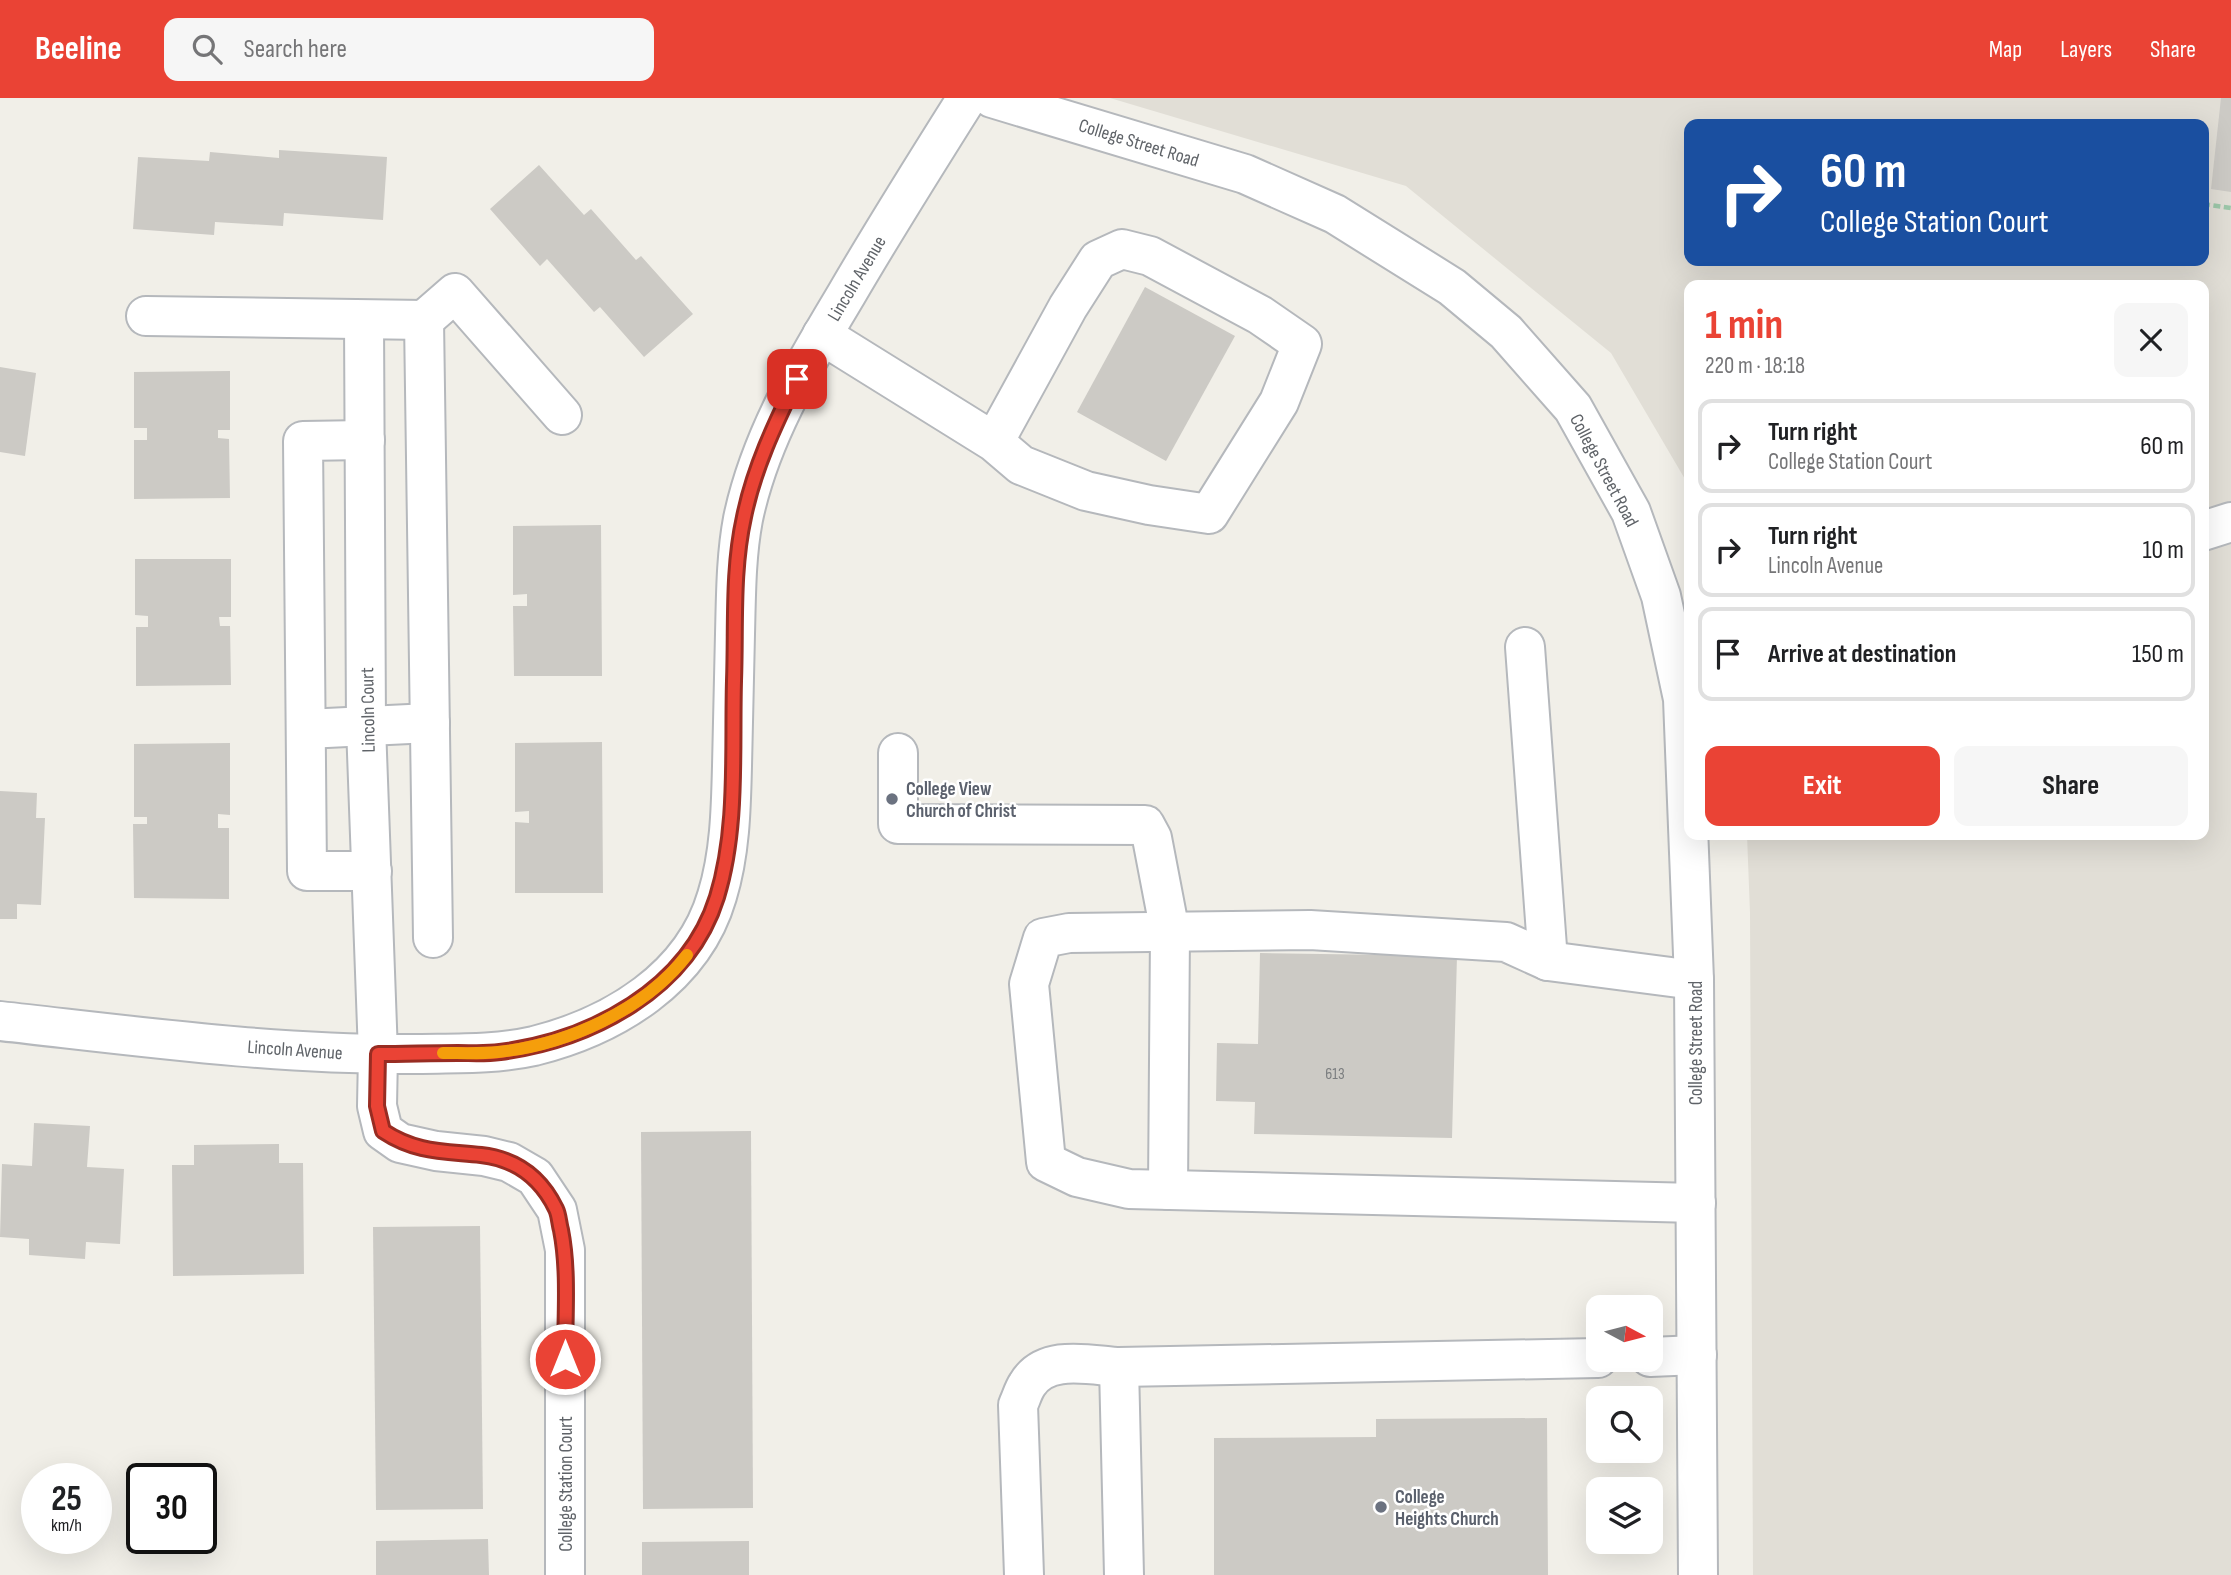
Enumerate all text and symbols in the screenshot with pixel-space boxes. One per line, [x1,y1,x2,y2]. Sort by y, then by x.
search box [164,18,654,81]
text: Beeline [35,29,122,69]
icon: search [188,30,226,68]
text: Search here [244,34,347,65]
text: Map [1989,35,2022,64]
text: Layers [2060,35,2112,64]
text: Share [2150,35,2196,64]
street label: College Street Road [1076,114,1201,173]
text: 60 m [1820,143,1907,202]
icon: right [1705,147,1796,238]
text: College Station Court [1820,203,2048,242]
street label: Lincoln Avenue [823,232,892,326]
text: 1 min [1705,300,1783,351]
button: close [2114,303,2188,377]
pin [767,349,827,409]
text: 220 m · 18:18 [1705,352,1805,380]
icon: arrive [778,360,816,398]
street label: College Street Road [1564,410,1643,531]
text: Turn right [1768,417,1857,448]
icon: right [1709,427,1747,465]
text: 60 m [2140,431,2184,462]
text: College Station Court [1768,448,1932,476]
text: Turn right [1768,521,1857,552]
icon: right [1709,531,1747,569]
text: 10 m [2142,535,2184,566]
text: Lincoln Avenue [1768,552,1883,580]
icon: arrive [1709,635,1747,673]
text: Arrive at destination [1768,639,1956,670]
text: 150 m [2132,639,2184,670]
street label: Lincoln Court [356,667,381,753]
button: Exit [1705,746,1940,826]
button: Share [1954,746,2188,826]
place label: College View Church of Christ [906,778,1016,823]
marker: College View Church of Christ [884,791,900,807]
street label: College Street Road [1685,981,1708,1105]
street label: Lincoln Avenue [247,1036,343,1065]
house number: 613 [1325,1065,1345,1084]
north arrow [1586,1295,1662,1372]
map controls [1586,1295,1663,1554]
position arrow [528,1322,602,1396]
button: search [1586,1386,1663,1463]
street label: College Station Court [555,1416,578,1552]
speed limit sign: 30 [126,1463,217,1554]
button: layers [1586,1477,1663,1554]
text: 25 [51,1478,82,1521]
place label: College Heights Church [1395,1486,1499,1531]
marker: College Heights Church [1373,1499,1389,1515]
text: km/h [51,1515,82,1536]

